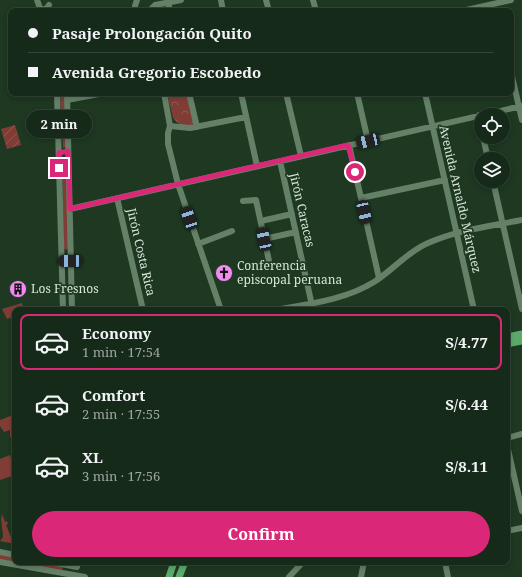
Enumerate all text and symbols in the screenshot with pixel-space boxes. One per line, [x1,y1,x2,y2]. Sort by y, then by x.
text: Pasaje Prolongación Quito [52,23,252,43]
text: Avenida Gregorio Escobedo [52,62,261,82]
map controls [474,108,510,188]
button: locate [474,108,510,144]
callout: 2 min [26,110,92,138]
text: 2 min [41,115,77,133]
street label: Avenida Arnaldo Márquez [435,123,486,274]
car [355,132,381,150]
button: layers [474,152,510,188]
route end [50,159,68,177]
route start [346,163,364,181]
street label: Jirón Caracas [285,170,319,249]
car [355,199,373,225]
street label: Jirón Costa Rica [123,205,160,298]
car [179,205,199,231]
car [256,226,272,252]
car [58,255,82,267]
place label: Conferencia episcopal peruana [237,257,342,288]
church icon: Conferencia episcopal peruana [214,263,234,283]
building icon: Los Fresnos [8,279,28,299]
place label: Los Fresnos [31,280,99,297]
text: Economy [82,323,151,343]
icon: car [34,324,70,360]
text: S/4.77 [445,332,488,352]
text: 1 min · 17:54 [82,343,160,361]
text: Comfort [82,385,145,405]
icon: car [34,386,70,422]
text: S/6.44 [445,394,488,414]
text: 2 min · 17:55 [82,405,160,423]
text: XL [82,447,103,467]
icon: car [34,448,70,484]
text: S/8.11 [445,456,488,476]
text: 3 min · 17:56 [82,467,160,485]
button: Confirm [32,511,490,557]

